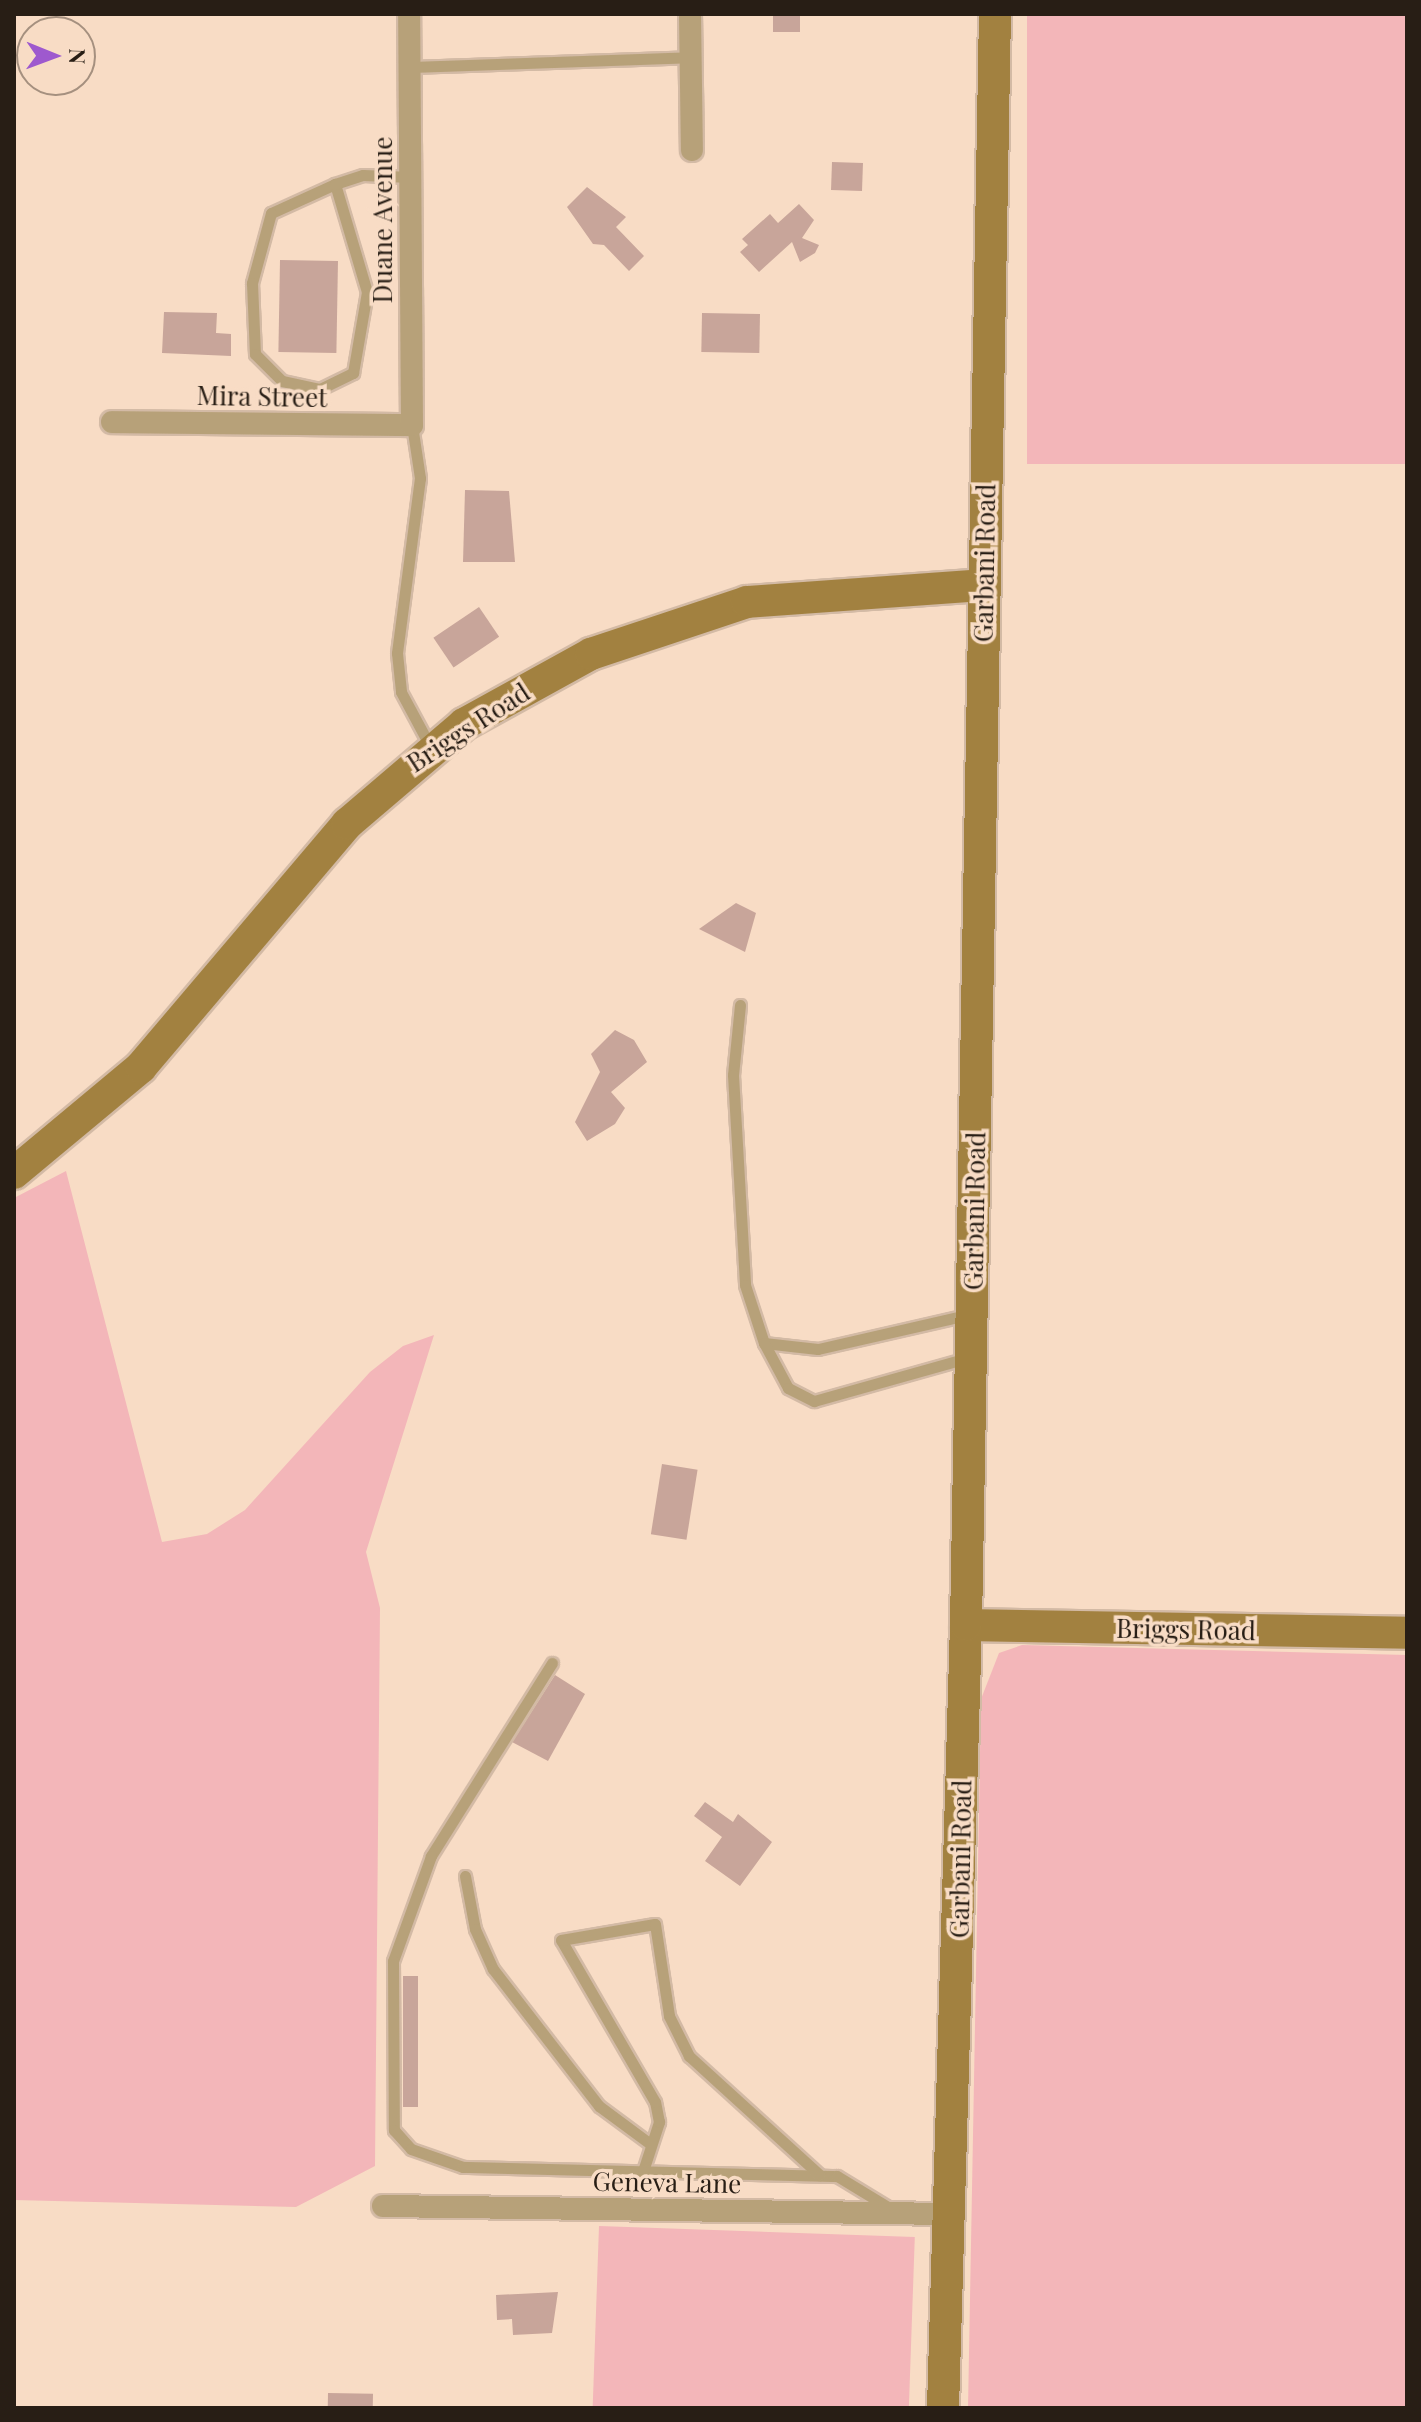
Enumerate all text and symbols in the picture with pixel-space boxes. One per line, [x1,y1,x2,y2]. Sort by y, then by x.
north arrow [16,16,96,96]
text: N [63,48,93,65]
street label: Duane Avenue [366,136,398,304]
street label: Mira Street [196,379,328,413]
street label: Garbani Road [967,483,1001,643]
street label: Briggs Road [401,676,535,778]
street label: Garbani Road [957,1131,991,1291]
street label: Briggs Road [1116,1612,1256,1646]
street label: Garbani Road [943,1779,977,1939]
street label: Geneva Lane [592,2165,742,2199]

